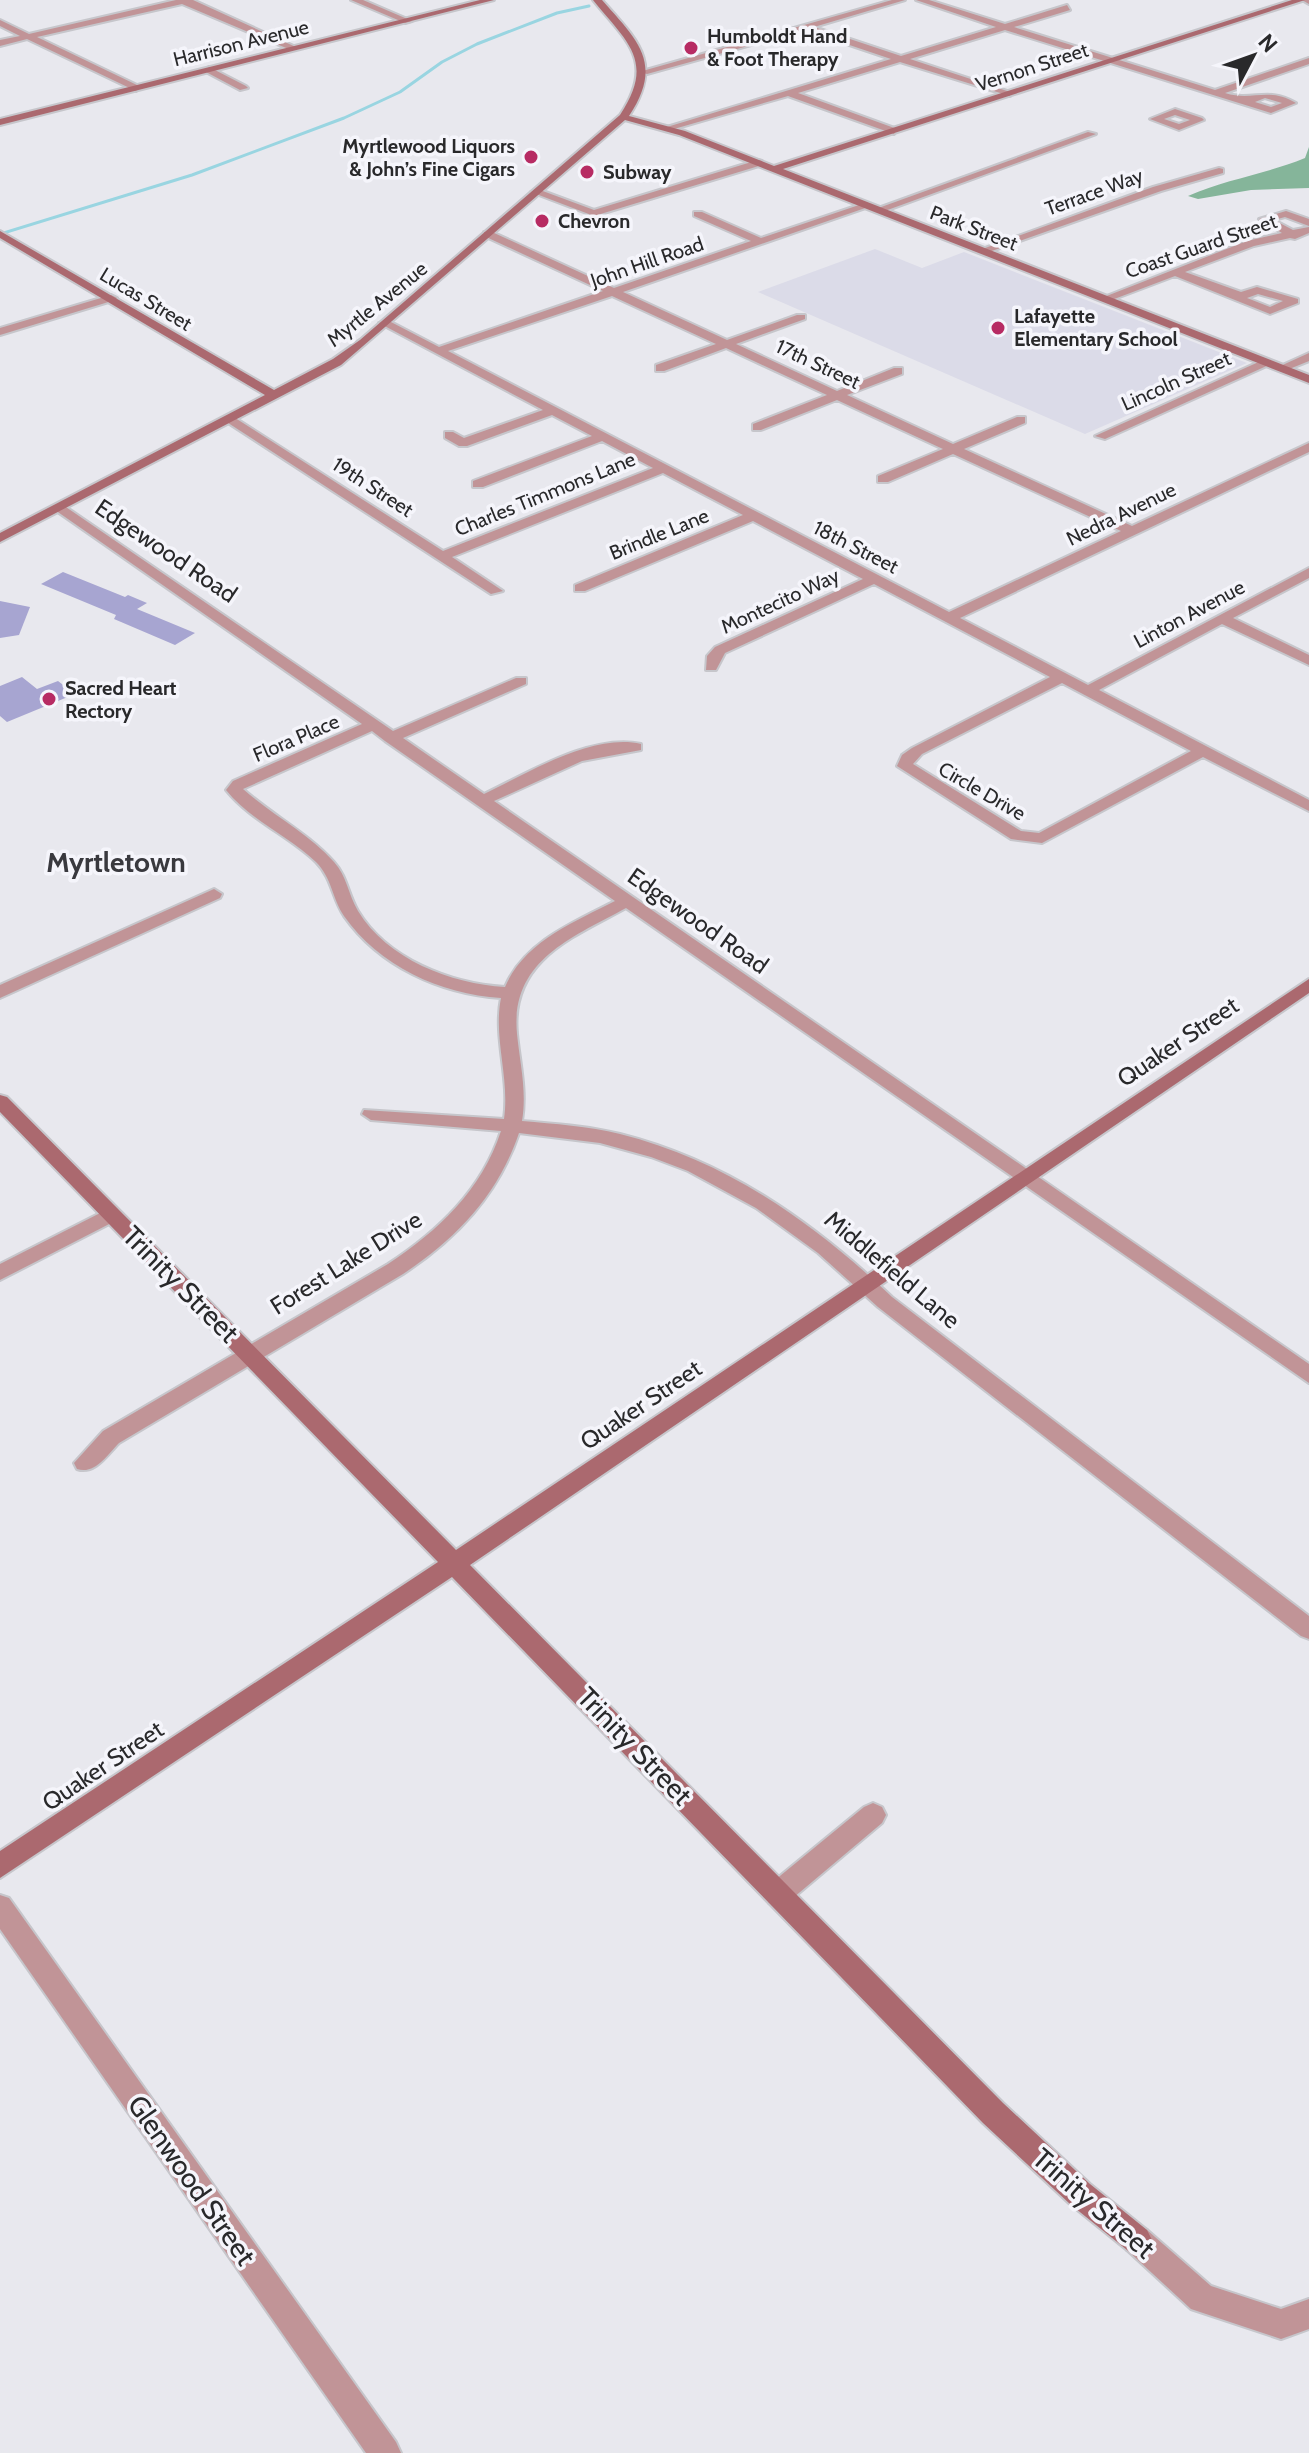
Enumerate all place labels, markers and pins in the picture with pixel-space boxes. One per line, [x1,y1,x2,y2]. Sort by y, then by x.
place label: Humboldt Hand & Foot Therapy [707,24,847,71]
marker: Humboldt Hand & Foot Therapy [682,39,700,57]
place label: Myrtlewood Liquors & John’s Fine Cigars [342,134,515,181]
marker: Myrtlewood Liquors & John’s Fine Cigars [522,148,540,166]
place label: Subway [603,160,672,184]
marker: Subway [578,163,596,181]
place label: Chevron [558,209,630,233]
marker: Chevron [533,212,551,230]
place label: Lafayette Elementary School [1014,304,1178,351]
marker: Lafayette Elementary School [989,319,1007,337]
place label: Sacred Heart Rectory [65,676,176,723]
marker: Sacred Heart Rectory [40,690,58,708]

